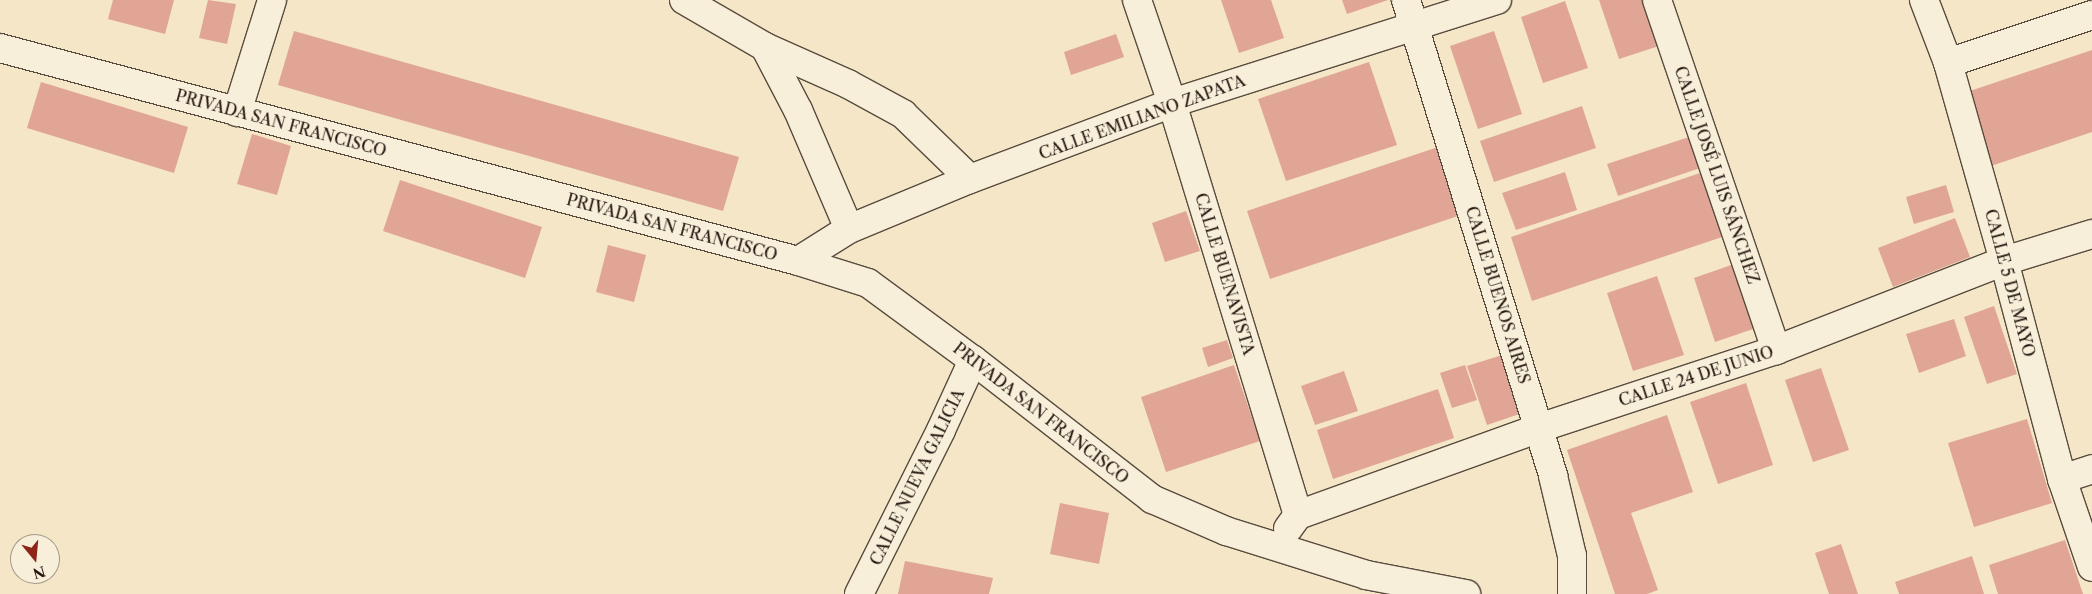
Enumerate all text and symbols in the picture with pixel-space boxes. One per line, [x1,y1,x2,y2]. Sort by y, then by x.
street label: CALLE JOSÉ LUIS SÁNCHEZ [1671,64,1763,286]
street label: CALLE EMILIANO ZAPATA [1036,71,1248,163]
street label: PRIVADA SAN FRANCISCO [173,85,389,161]
street label: PRIVADA SAN FRANCISCO [564,189,780,265]
street label: CALLE BUENAVISTA [1191,191,1259,357]
street label: CALLE BUENOS AIRES [1462,204,1534,386]
street label: CALLE 5 DE MAYO [1981,207,2039,359]
street label: PRIVADA SAN FRANCISCO [949,338,1133,488]
street label: CALLE 24 DE JUNIO [1616,342,1776,410]
street label: CALLE NUEVA GALICIA [866,385,968,569]
north arrow [10,534,60,584]
text: N [31,562,48,583]

